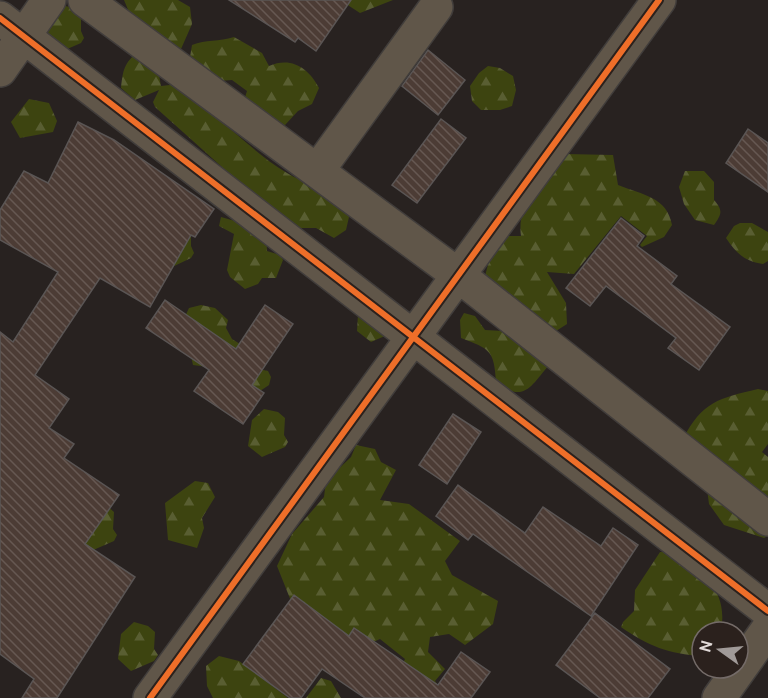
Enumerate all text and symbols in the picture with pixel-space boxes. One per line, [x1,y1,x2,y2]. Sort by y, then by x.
north arrow [690,620,750,680]
text: N [696,638,719,655]

